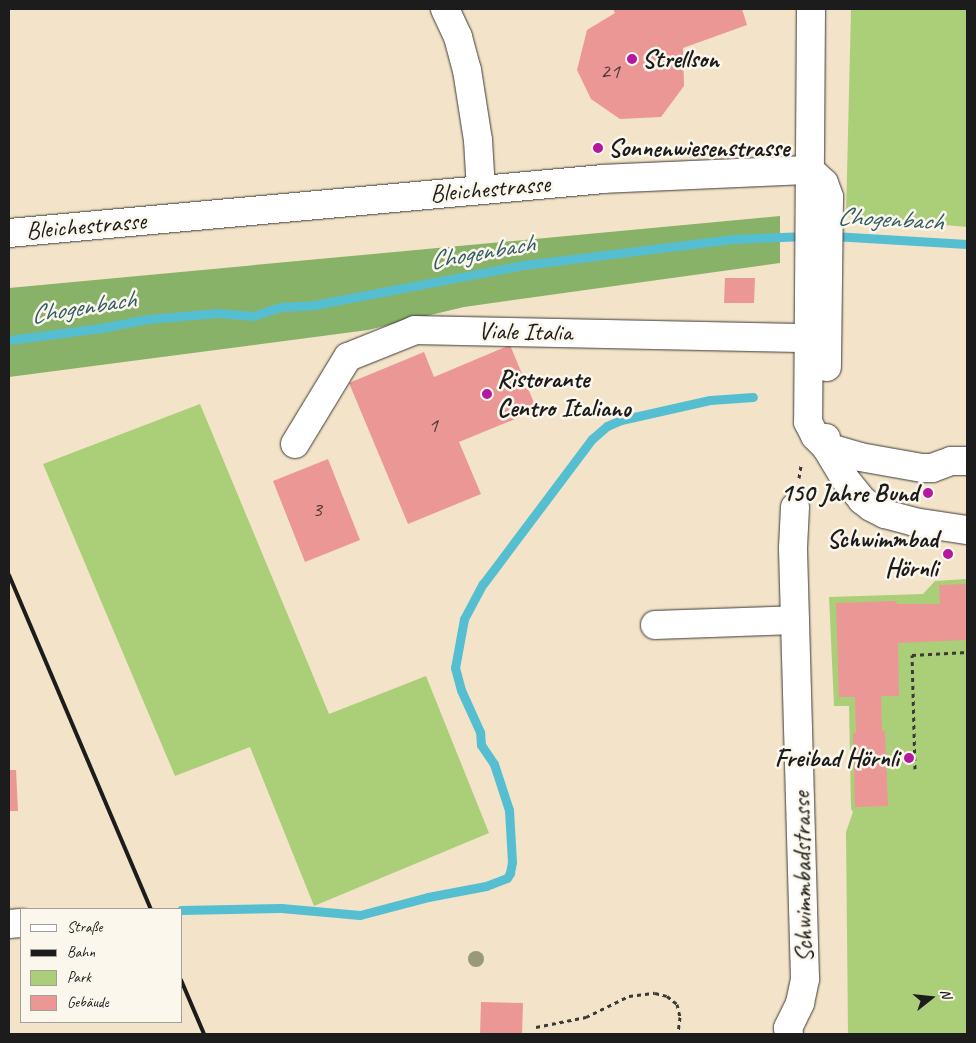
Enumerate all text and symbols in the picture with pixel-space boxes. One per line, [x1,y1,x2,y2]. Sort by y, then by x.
place label: Strellson [642,44,719,74]
marker: Strellson [626,53,638,65]
house number: 21 [600,59,620,85]
place label: Sonnenwiesenstrasse [608,133,789,163]
marker: Sonnenwiesenstrasse [592,142,604,154]
street label: Bleichestrasse [429,169,551,209]
water label: Chogenbach [836,201,944,237]
street label: Bleichestrasse [25,206,147,246]
water label: Chogenbach [427,227,537,277]
water label: Chogenbach [28,283,138,331]
street label: Viale Italia [478,316,572,348]
place label: Ristorante Centro Italiano [497,365,631,424]
marker: Ristorante Centro Italiano [481,388,493,400]
house number: 1 [428,413,438,439]
place label: 150 Jahre Bund [781,478,918,508]
marker: 150 Jahre Bund [922,487,934,499]
house number: 3 [312,497,322,523]
place label: Schwimmbad Hörnli [827,525,938,584]
marker: Schwimmbad Hörnli [942,548,954,560]
place label: Freibad Hörnli [775,743,899,773]
marker: Freibad Hörnli [903,752,915,764]
street label: Schwimmbadstrasse [787,791,819,963]
legend [20,908,182,1023]
text: Straße [67,918,102,937]
text: Bahn [67,943,95,962]
text: Park [67,968,91,987]
north arrow [906,973,956,1023]
text: N [937,987,955,1000]
text: Gebäude [67,993,109,1012]

